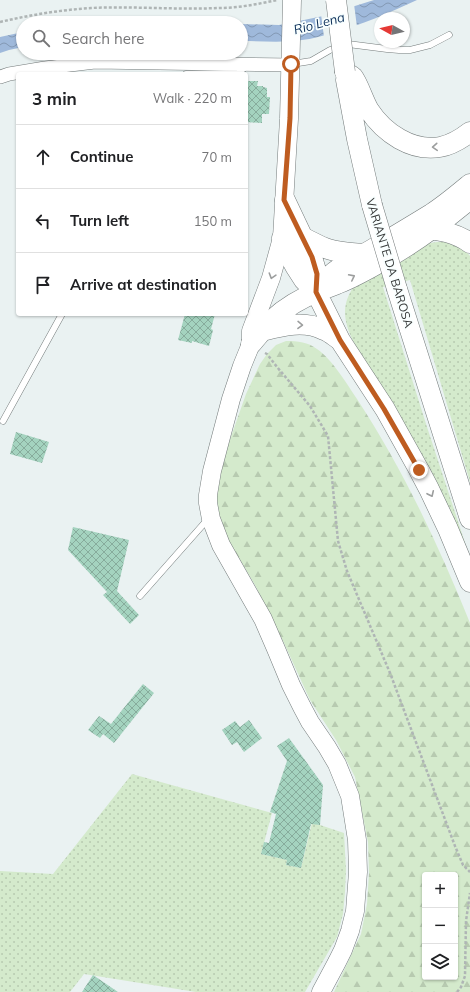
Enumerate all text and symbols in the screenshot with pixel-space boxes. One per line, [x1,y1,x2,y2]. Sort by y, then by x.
water label: Rio Lena [292,8,347,38]
north arrow [374,12,410,48]
search box [16,16,248,60]
icon: search [30,27,52,49]
text: Search here [62,29,144,48]
route start [282,55,300,73]
text: 3 min [32,88,77,109]
text: Walk · 220 m [153,90,232,106]
one-way arrow [432,142,438,151]
icon: ahead [32,146,54,168]
text: Continue [70,147,133,166]
text: 70 m [202,149,232,165]
street label: VARIANTE DA BAROSA [363,196,417,330]
icon: left [32,210,54,232]
text: Turn left [70,211,129,230]
text: 150 m [194,213,232,229]
one-way arrow [268,272,277,279]
icon: arrive [32,274,54,296]
one-way arrow [348,274,355,282]
text: Arrive at destination [70,275,217,294]
one-way arrow [297,320,303,329]
route end [410,461,428,479]
one-way arrow [426,489,434,497]
map controls [422,872,458,980]
button: + [422,872,458,908]
button: − [422,908,458,944]
button: layers [422,944,458,980]

